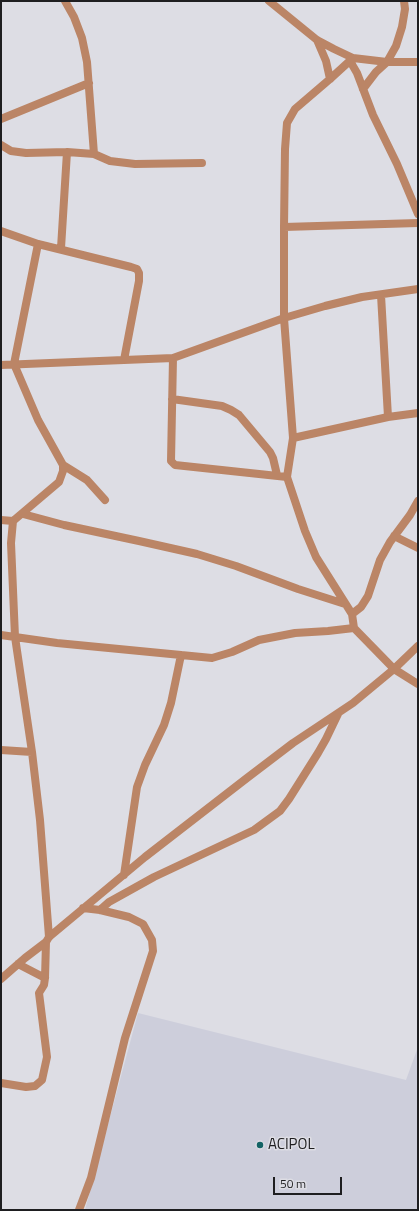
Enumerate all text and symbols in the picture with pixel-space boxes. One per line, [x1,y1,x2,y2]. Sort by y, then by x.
place label: ACIPOL [268,1136,315,1154]
marker: ACIPOL [255,1140,265,1150]
scale bar [275,1169,344,1195]
text: 50 m [280,1174,306,1193]

